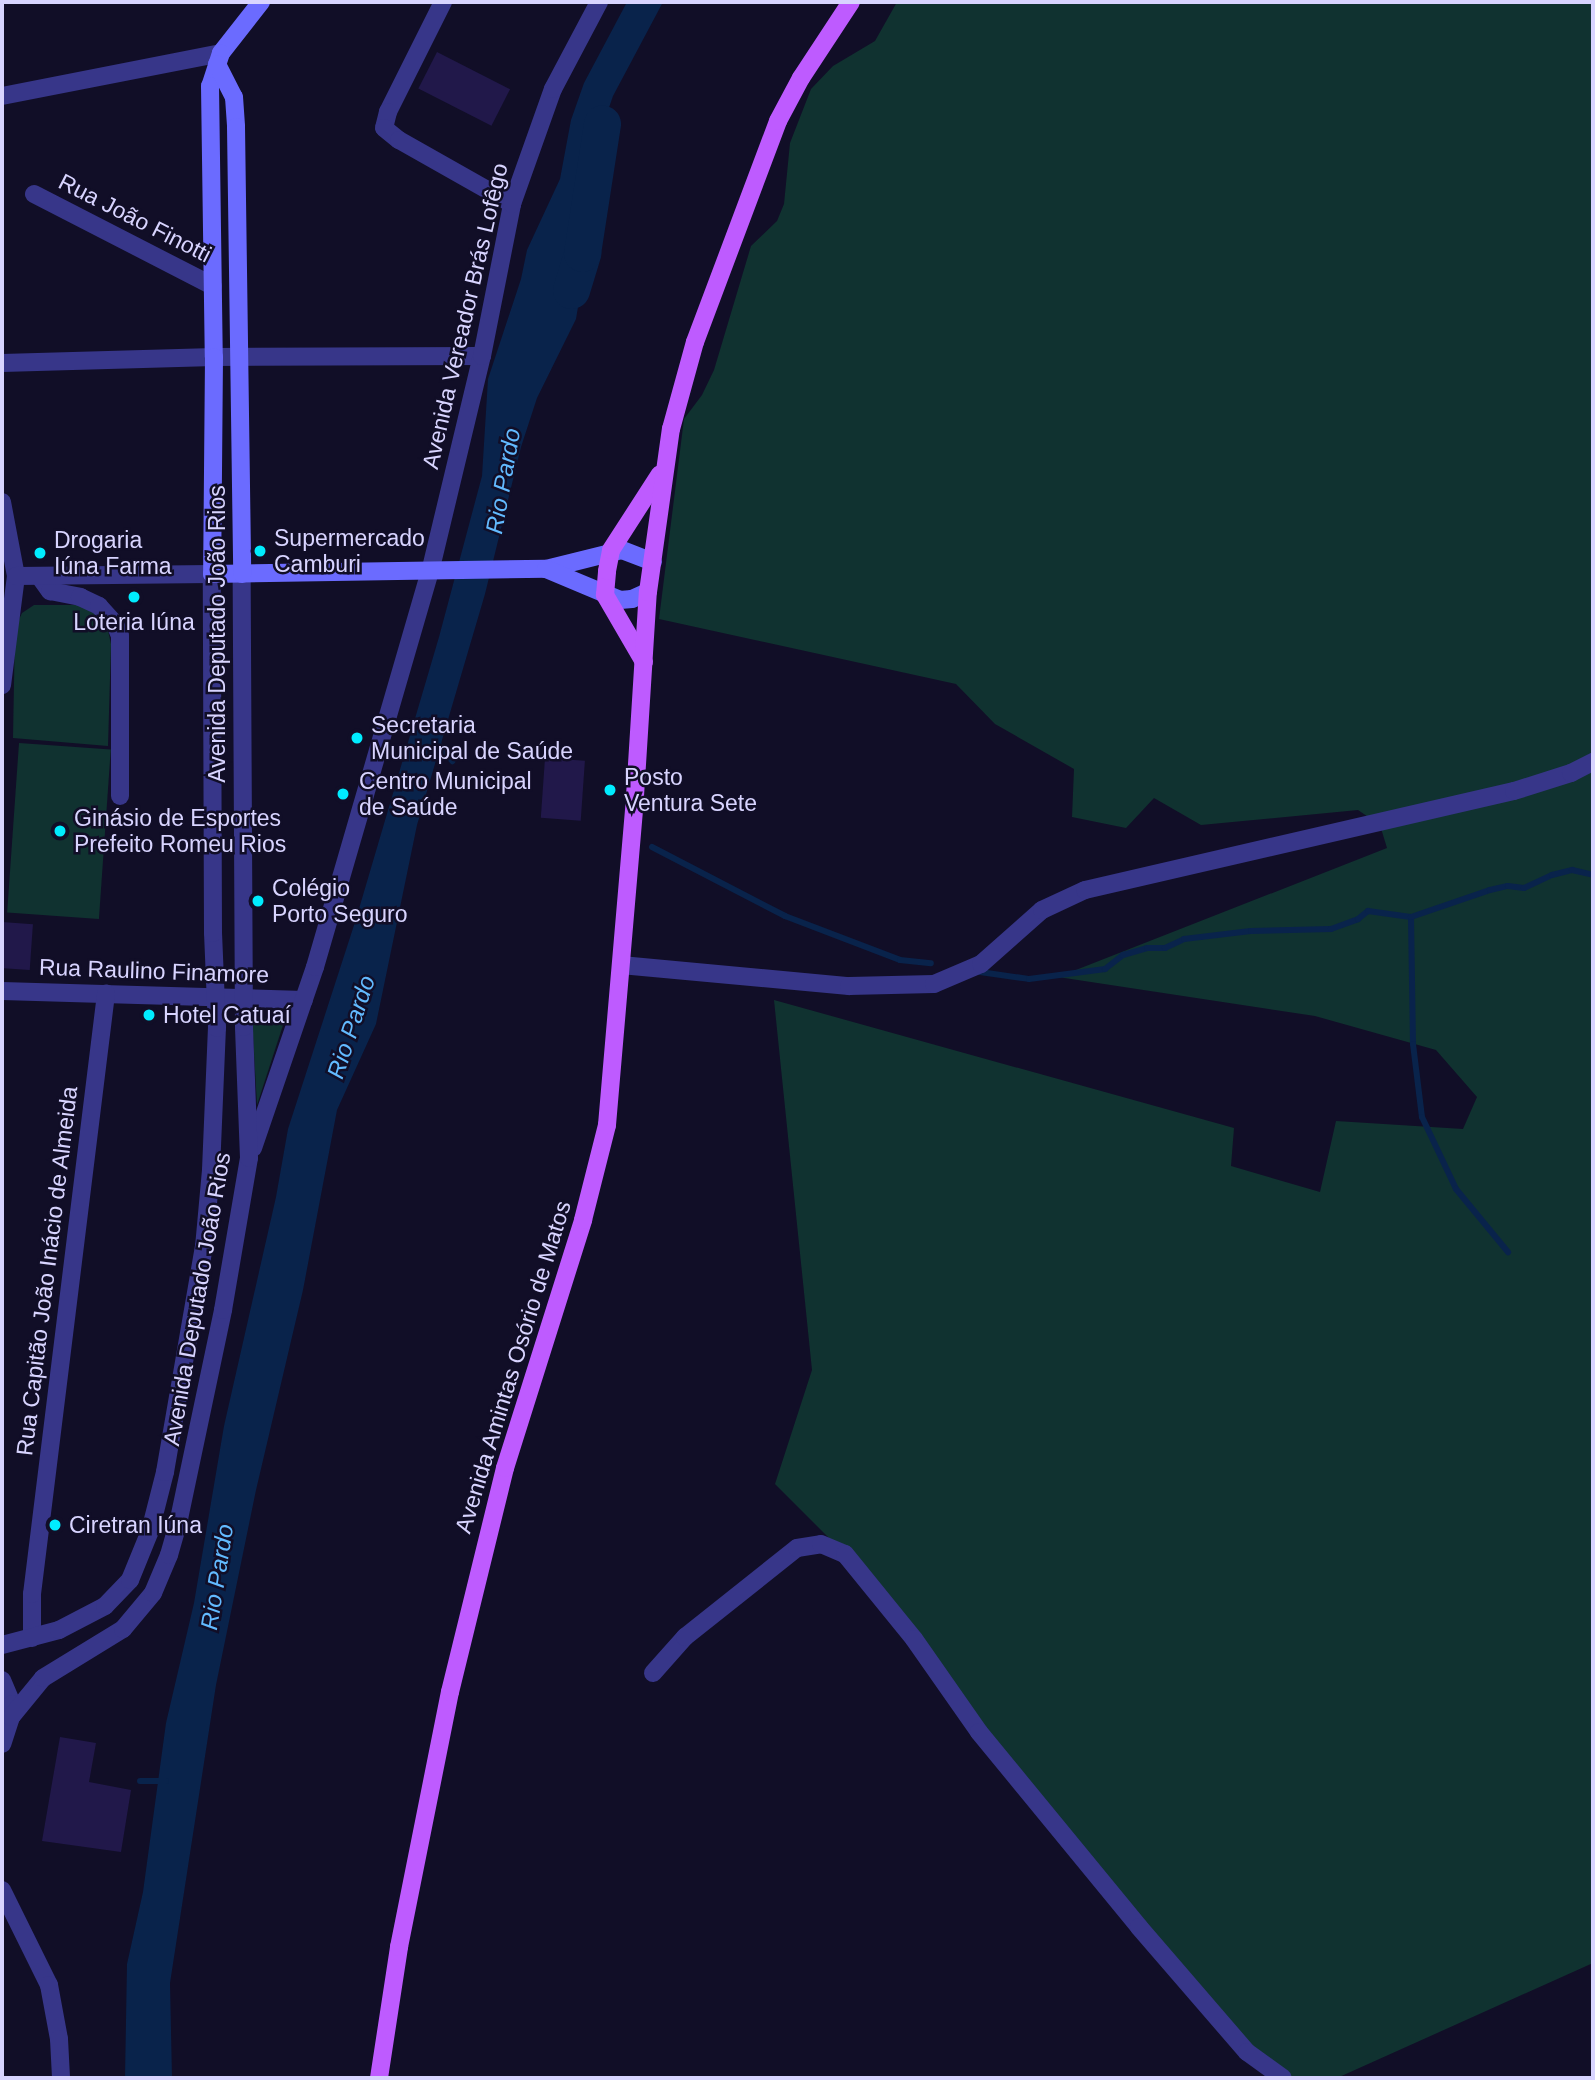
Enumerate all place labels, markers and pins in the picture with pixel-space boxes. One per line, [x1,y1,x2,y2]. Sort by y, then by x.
place label: Supermercado Camburi [274,524,425,578]
place label: Drogaria Iúna Farma [54,526,172,580]
marker: Supermercado Camburi [252,543,268,559]
marker: Drogaria Iúna Farma [32,545,48,561]
marker: Loteria Iúna [126,589,142,605]
place label: Loteria Iúna [73,608,195,636]
place label: Secretaria Municipal de Saúde [371,711,573,765]
marker: Secretaria Municipal de Saúde [349,730,365,746]
place label: Posto Ventura Sete [624,763,757,817]
place label: Centro Municipal de Saúde [359,767,532,821]
marker: Posto Ventura Sete [602,782,618,798]
marker: Centro Municipal de Saúde [333,784,353,804]
place label: Ginásio de Esportes Prefeito Romeu Rios [74,804,286,858]
marker: Ginásio de Esportes Prefeito Romeu Rios [52,823,68,839]
place label: Colégio Porto Seguro [272,874,408,928]
marker: Colégio Porto Seguro [250,893,266,909]
place label: Hotel Catuaí [163,1001,291,1029]
marker: Hotel Catuaí [141,1007,157,1023]
place label: Ciretran Iúna [69,1511,202,1539]
marker: Ciretran Iúna [47,1517,63,1533]

